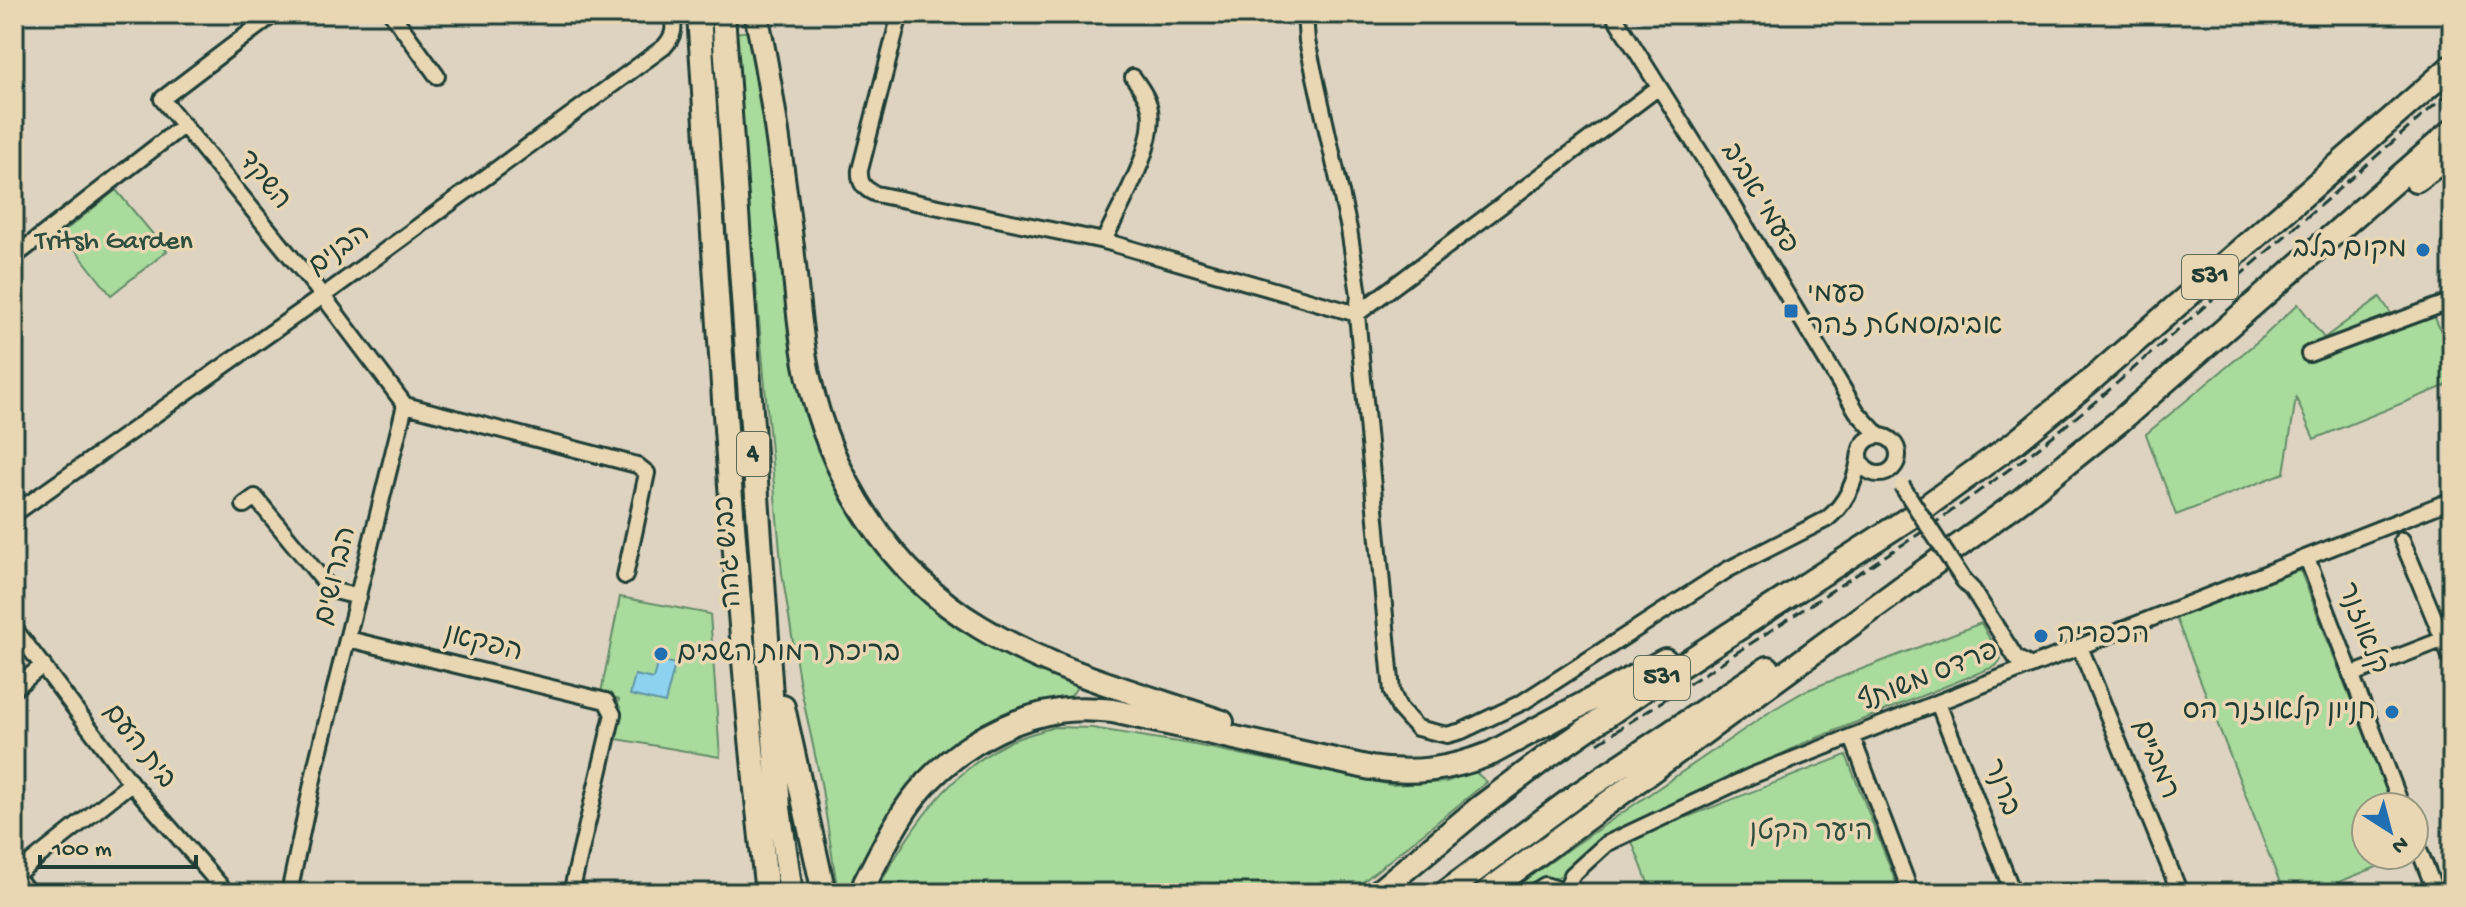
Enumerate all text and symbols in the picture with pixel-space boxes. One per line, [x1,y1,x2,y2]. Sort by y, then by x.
street label: פעמי אביב [1712,137,1804,261]
street label: השקד [229,144,297,218]
street label: הבנים [303,217,377,285]
park label: Tritsh Garden [33,226,193,259]
place label: מקום בלב [2293,232,2407,267]
marker: מקום בלב [2414,241,2432,259]
road number: 531 [2182,255,2238,299]
place label: פעמי אביב/סמטת זהר [1807,279,2003,344]
marker: פעמי אביב/סמטת זהר [1782,302,1800,320]
road number: 4 [737,432,769,476]
street label: כביש גהה [710,495,750,609]
street label: הברושים [309,523,365,629]
street label: קלאוזנר [2328,578,2395,680]
street label: הפקאן [440,619,526,671]
place label: הכפריה [2057,620,2149,653]
marker: הכפריה [2032,627,2050,645]
street label: פרדס משותף [1854,634,2004,721]
place label: בריכת רמות השבים [677,638,900,671]
marker: בריכת רמות השבים [652,645,670,663]
road number: 531 [1634,656,1690,700]
place label: חניון קלאוזנר הס [2182,694,2376,729]
street label: בית העם [94,698,182,796]
marker: חניון קלאוזנר הס [2383,703,2401,721]
street label: רמב"ם [2123,716,2185,804]
street label: ברנר [1974,755,2026,821]
north arrow [2350,791,2430,871]
park label: היער הקטן [1749,817,1873,850]
scale bar [40,819,196,869]
text: N [2386,829,2413,859]
text: 100 m [51,836,112,865]

